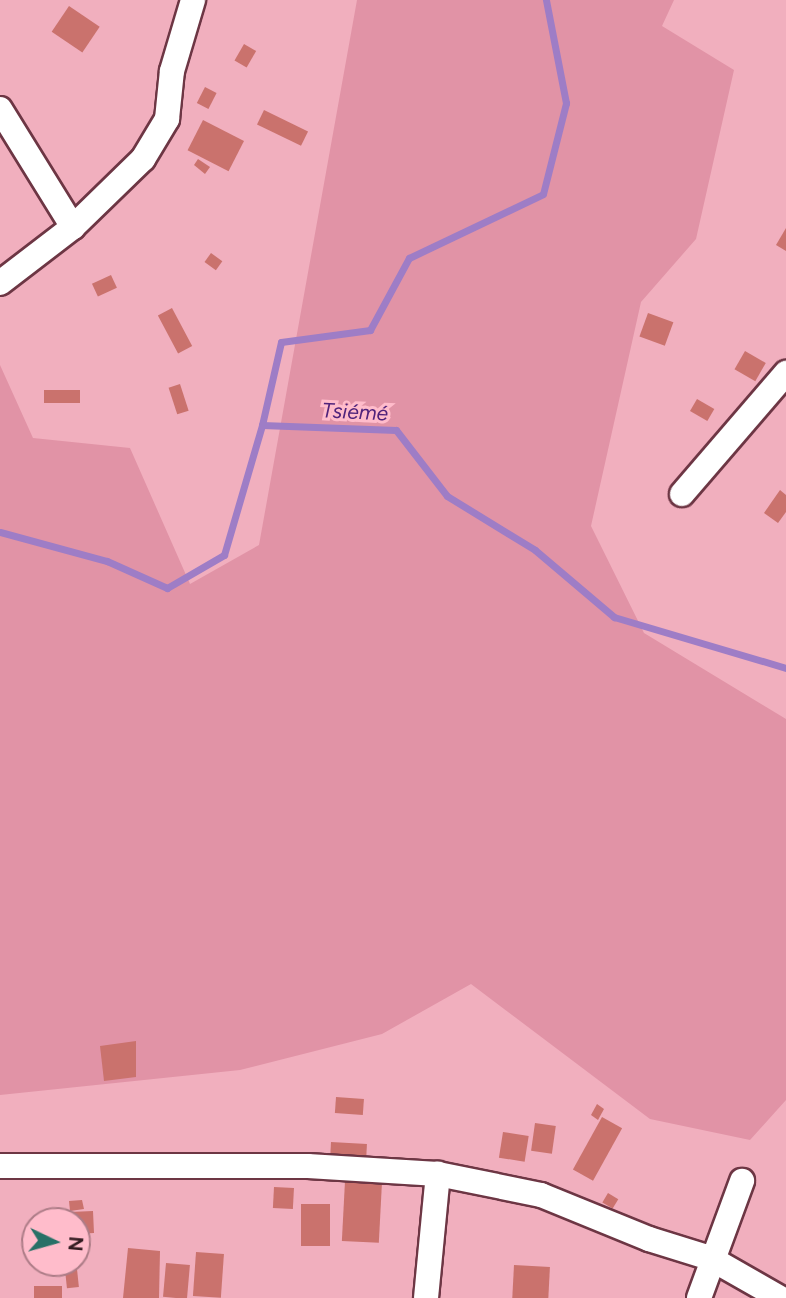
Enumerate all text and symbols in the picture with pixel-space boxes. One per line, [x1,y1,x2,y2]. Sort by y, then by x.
water label: Tsiémé [321,398,389,426]
north arrow [21,1207,91,1277]
text: N [63,1235,88,1252]

